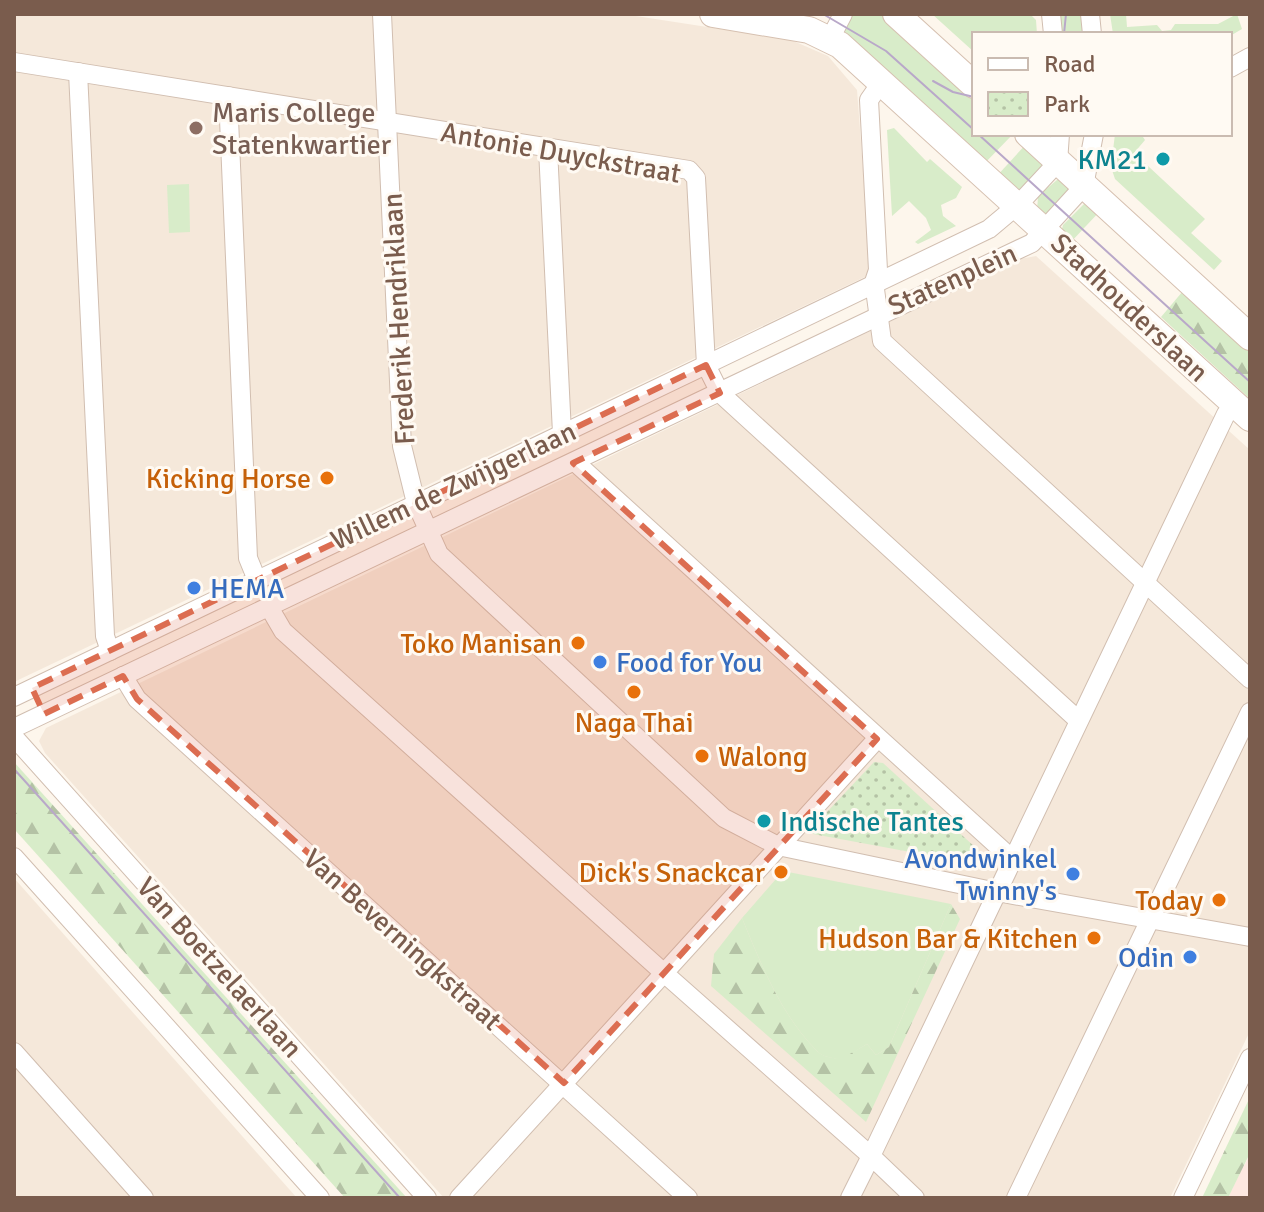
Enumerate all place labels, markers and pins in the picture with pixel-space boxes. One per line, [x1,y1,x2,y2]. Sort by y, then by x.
place label: Maris College Statenkwartier [212,96,392,162]
marker: Maris College Statenkwartier [187,119,205,137]
place label: KM21 [1077,143,1147,177]
marker: KM21 [1154,150,1172,168]
place label: Kicking Horse [146,462,311,496]
marker: Kicking Horse [318,469,336,487]
place label: HEMA [210,572,284,606]
marker: HEMA [185,579,203,597]
place label: Toko Manisan [400,627,562,661]
marker: Toko Manisan [569,634,587,652]
place label: Food for You [616,646,762,680]
marker: Food for You [591,653,609,671]
marker: Naga Thai [625,683,643,701]
place label: Naga Thai [574,706,694,740]
place label: Walong [718,740,808,774]
marker: Walong [693,747,711,765]
place label: Indische Tantes [780,805,964,839]
marker: Indische Tantes [755,812,773,830]
place label: Avondwinkel Twinny's [904,842,1057,908]
place label: Dick's Snackcar [579,856,766,890]
marker: Dick's Snackcar [772,863,790,881]
marker: Avondwinkel Twinny's [1064,865,1082,883]
place label: Today [1135,884,1203,918]
marker: Today [1210,891,1228,909]
place label: Hudson Bar & Kitchen [818,922,1078,956]
marker: Hudson Bar & Kitchen [1085,929,1103,947]
place label: Odin [1118,941,1174,975]
marker: Odin [1181,948,1199,966]

